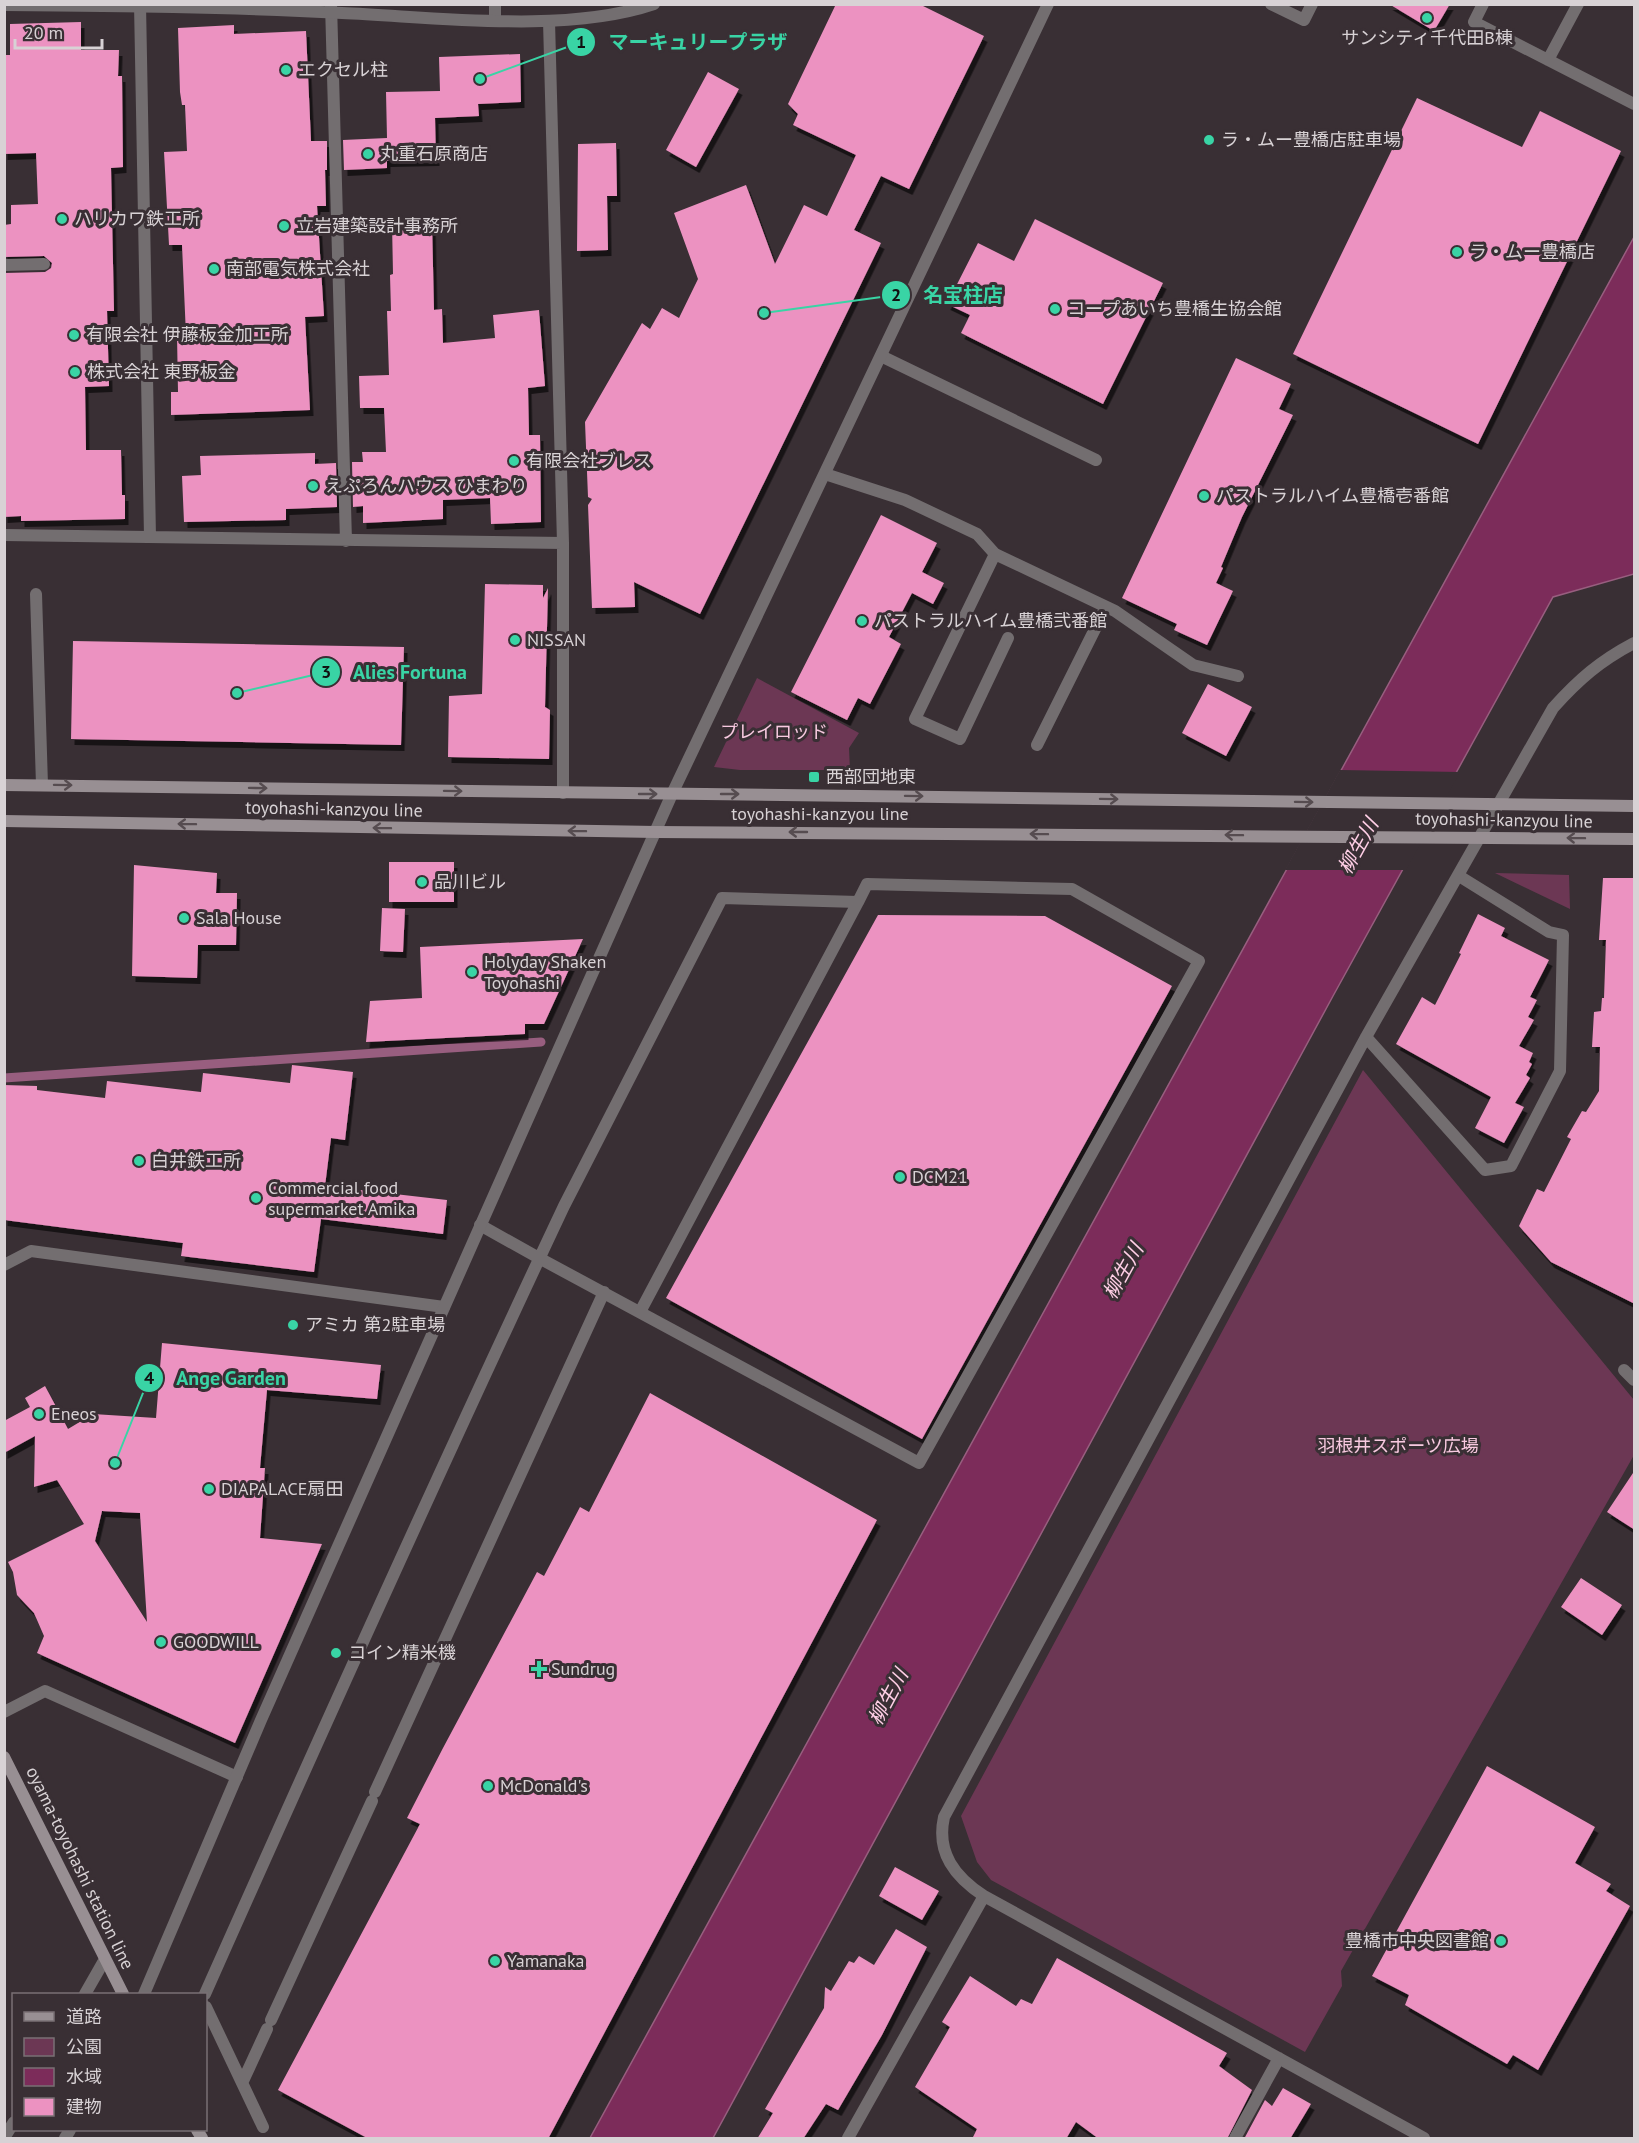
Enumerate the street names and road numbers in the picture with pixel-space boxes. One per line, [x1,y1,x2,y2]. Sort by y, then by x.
street label: toyohashi-kanzyou line [245,795,423,822]
street label: toyohashi-kanzyou line [731,802,909,825]
street label: toyohashi-kanzyou line [1415,806,1593,833]
street label: oyama-toyohashi station line [21,1763,140,1973]

